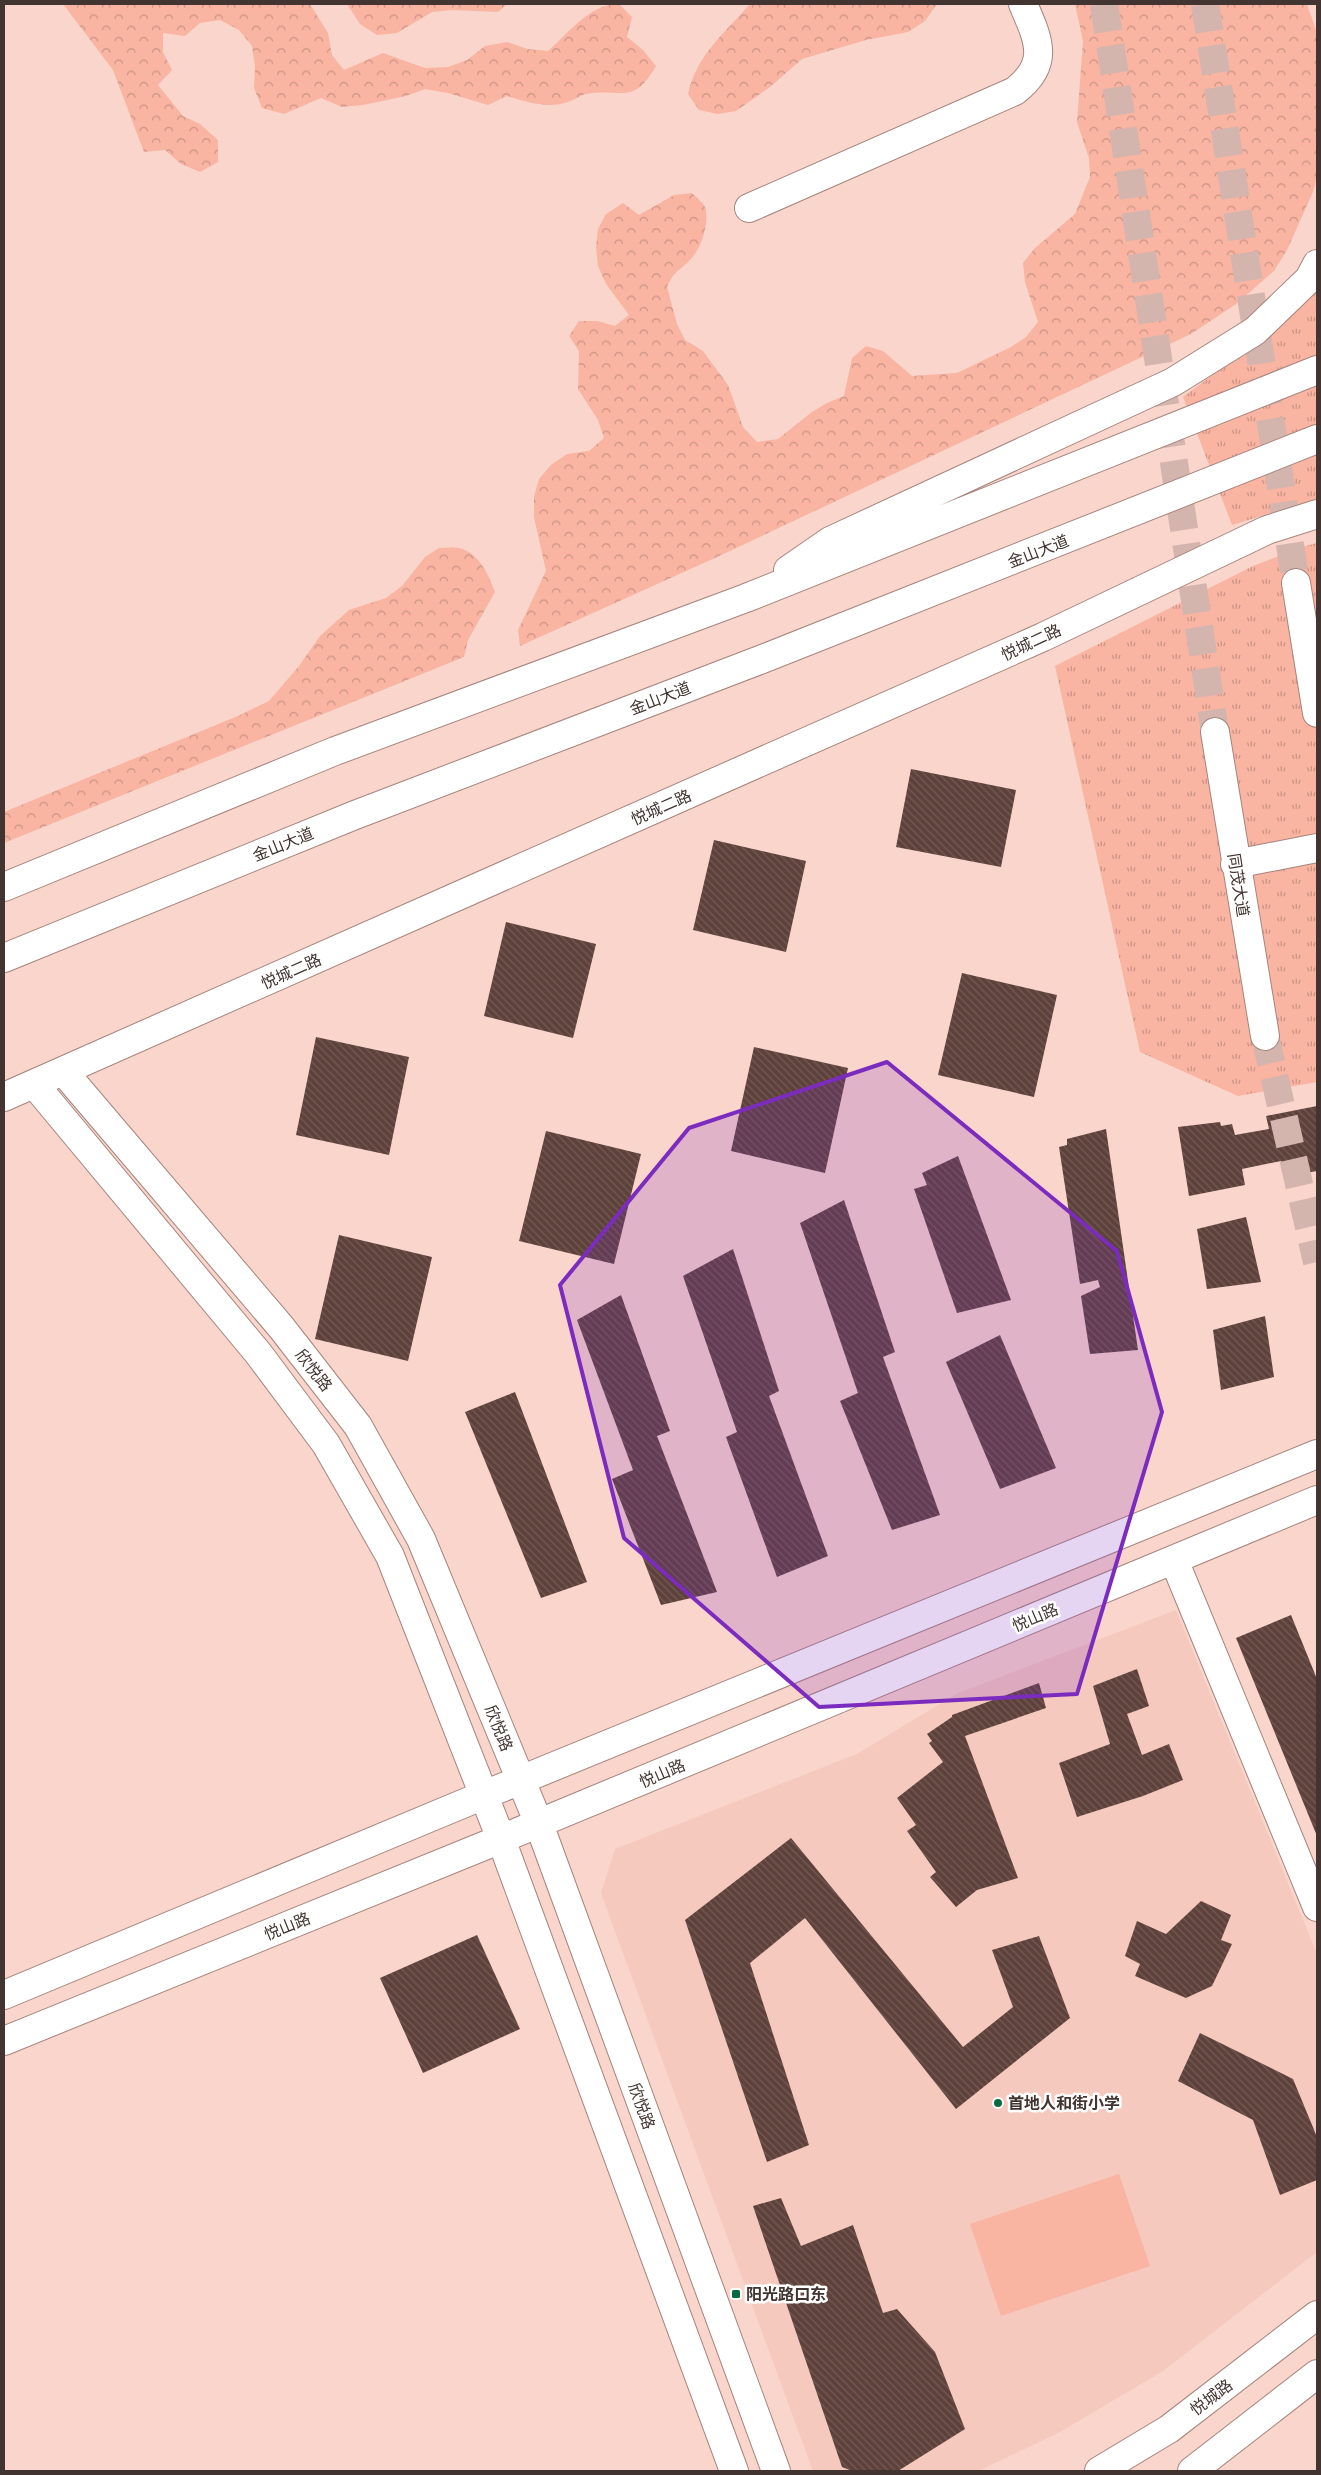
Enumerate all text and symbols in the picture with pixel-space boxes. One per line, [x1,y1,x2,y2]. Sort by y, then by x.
street label: 金山大道 [1005,530,1071,571]
street label: 悦城二路 [998,619,1064,664]
street label: 金山大道 [627,677,693,718]
street label: 悦城二路 [628,785,694,828]
street label: 金山大道 [250,823,316,864]
street label: 同茂大道 [1225,852,1254,918]
street label: 悦城二路 [258,949,324,992]
street label: 欣悦路 [292,1345,337,1394]
street label: 悦山路 [1009,1598,1061,1635]
street label: 欣悦路 [482,1702,517,1754]
street label: 悦山路 [636,1754,688,1791]
street label: 悦山路 [261,1908,313,1943]
street label: 欣悦路 [625,2080,660,2132]
place label: 首地人和街小学 [1008,2093,1120,2112]
marker: 首地人和街小学 [992,2097,1004,2109]
place label: 阳光路口东 [746,2284,826,2303]
marker: 阳光路口东 [730,2288,742,2300]
street label: 悦城路 [1186,2375,1236,2419]

